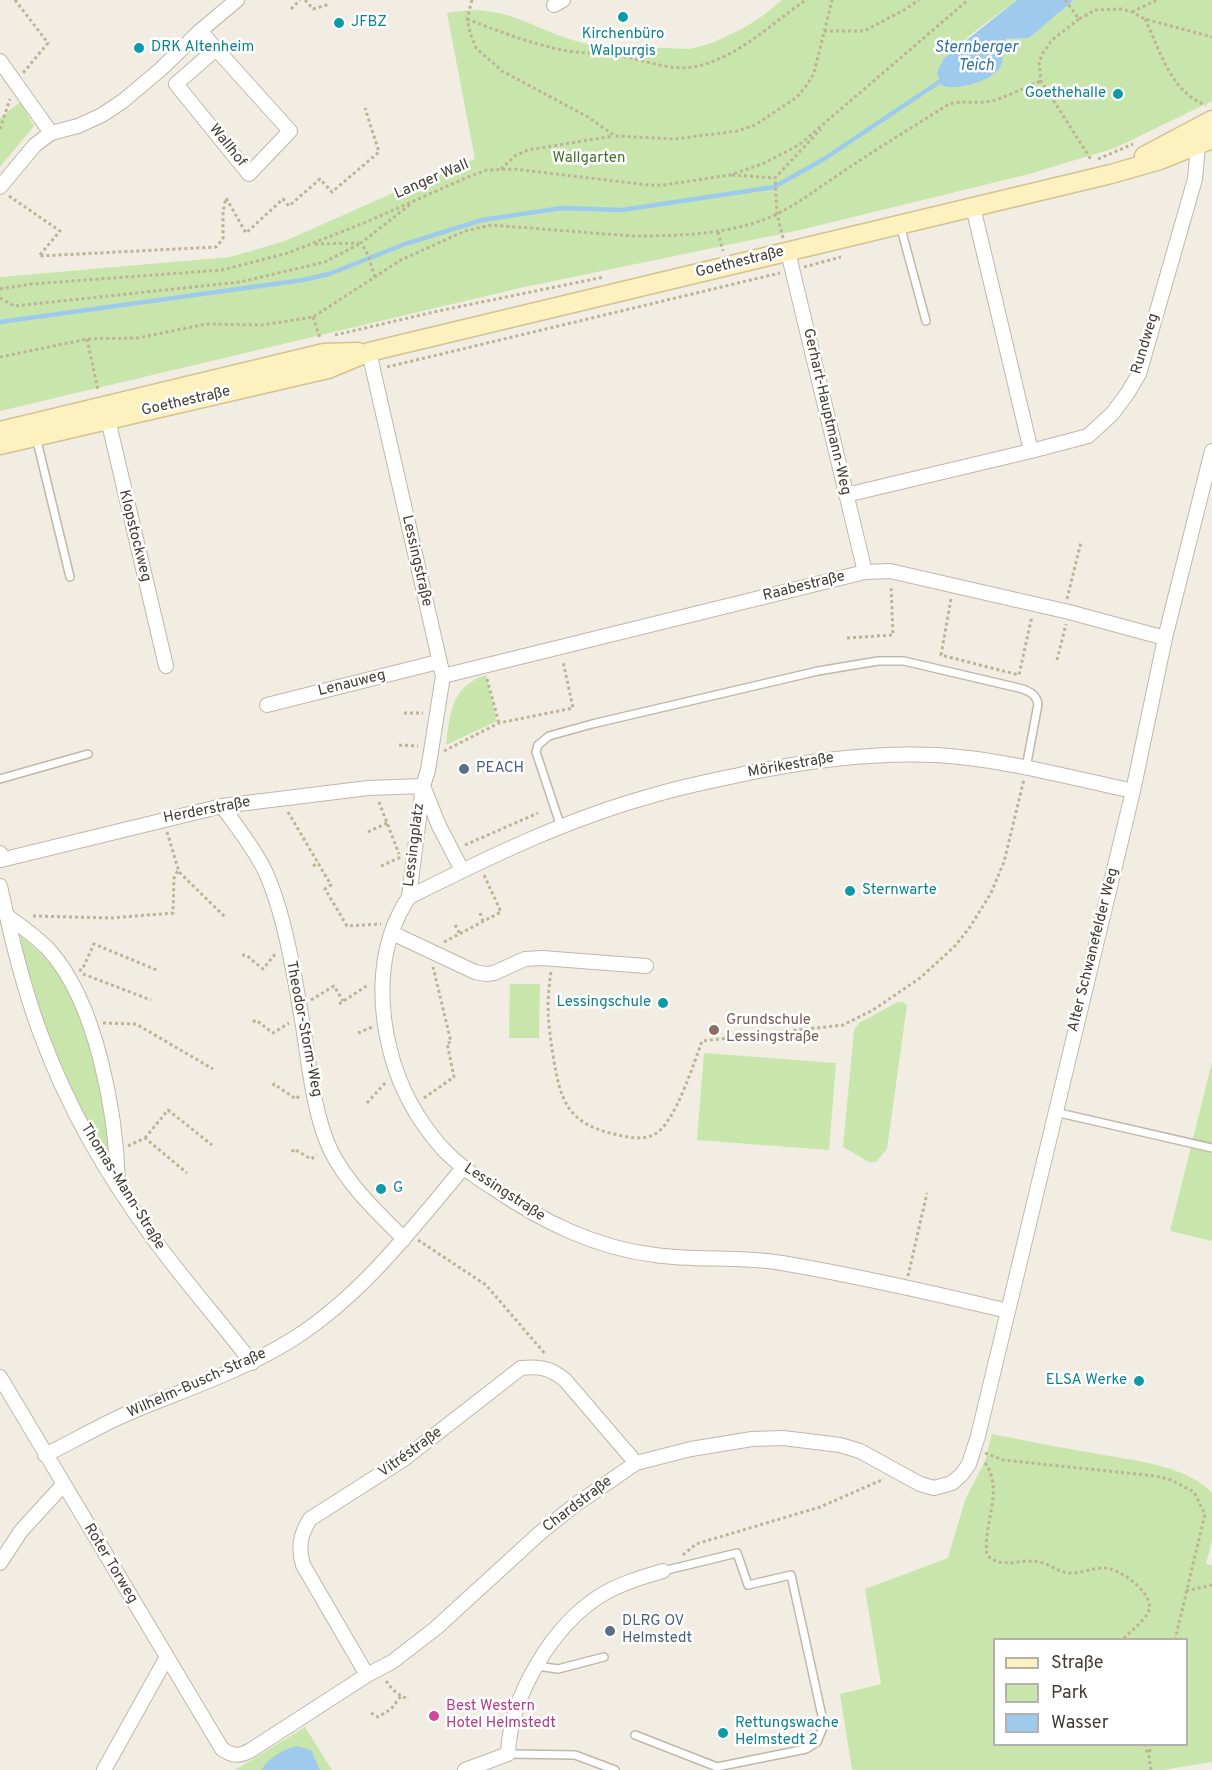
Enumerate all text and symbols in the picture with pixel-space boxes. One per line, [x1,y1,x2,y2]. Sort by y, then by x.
marker: Kirchenbüro Walpurgis [616,10,630,24]
place label: JFBZ [351,14,387,32]
marker: JFBZ [332,16,346,30]
place label: Kirchenbüro Walpurgis [582,26,664,61]
place label: DRK Altenheim [151,39,254,57]
water label: Sternberger Teich [934,39,1018,77]
marker: DRK Altenheim [132,41,146,55]
place label: Goethehalle [1025,85,1106,103]
marker: Goethehalle [1111,87,1125,101]
street label: Wallhof [204,121,250,171]
park label: Wallgarten [553,150,625,168]
street label: Langer Wall [392,156,472,204]
street label: Goethestraße [694,243,786,283]
street label: Rundweg [1128,311,1164,377]
street label: Gerhart-Hauptmann-Weg [798,327,854,497]
street label: Goethestraße [140,383,232,421]
street label: Klopstockweg [114,488,154,584]
street label: Lessingstraße [397,514,435,608]
street label: Raabestraße [761,568,847,606]
street label: Lenauweg [316,667,388,701]
street label: Mörikestraße [746,750,836,782]
place label: PEACH [476,760,524,778]
marker: PEACH [457,762,471,776]
street label: Herderstraße [162,794,252,828]
street label: Lessingplatz [401,802,429,888]
street label: Alter Schwanefelder Weg [1065,866,1123,1034]
place label: Sternwarte [862,882,937,900]
marker: Sternwarte [843,884,857,898]
street label: Theodor-Storm-Weg [281,959,325,1099]
place label: Lessingschule [556,994,651,1012]
marker: Lessingschule [656,996,670,1010]
place label: Grundschule Lessingstraße [726,1012,819,1047]
marker: Grundschule Lessingstraße [707,1023,721,1037]
street label: Thomas-Mann-Straße [76,1121,168,1253]
street label: Lessingstraße [460,1160,548,1226]
place label: G [393,1180,403,1198]
marker: G [374,1182,388,1196]
street label: Wilhelm-Busch-Straße [125,1345,269,1423]
place label: ELSA Werke [1046,1372,1127,1390]
marker: ELSA Werke [1132,1374,1146,1388]
street label: Vitréstraße [376,1424,446,1482]
street label: Chardstraße [540,1473,616,1537]
street label: Roter Torweg [79,1521,141,1607]
place label: DLRG OV Helmstedt [622,1613,692,1648]
marker: DLRG OV Helmstedt [603,1624,617,1638]
legend [993,1638,1188,1746]
text: Straße [1051,1652,1103,1675]
text: Park [1051,1682,1088,1705]
place label: Best Western Hotel Helmstedt [446,1698,556,1733]
marker: Best Western Hotel Helmstedt [427,1709,441,1723]
text: Wasser [1051,1712,1109,1735]
place label: Rettungswache Helmstedt 2 [735,1715,839,1750]
marker: Rettungswache Helmstedt 2 [716,1726,730,1740]

